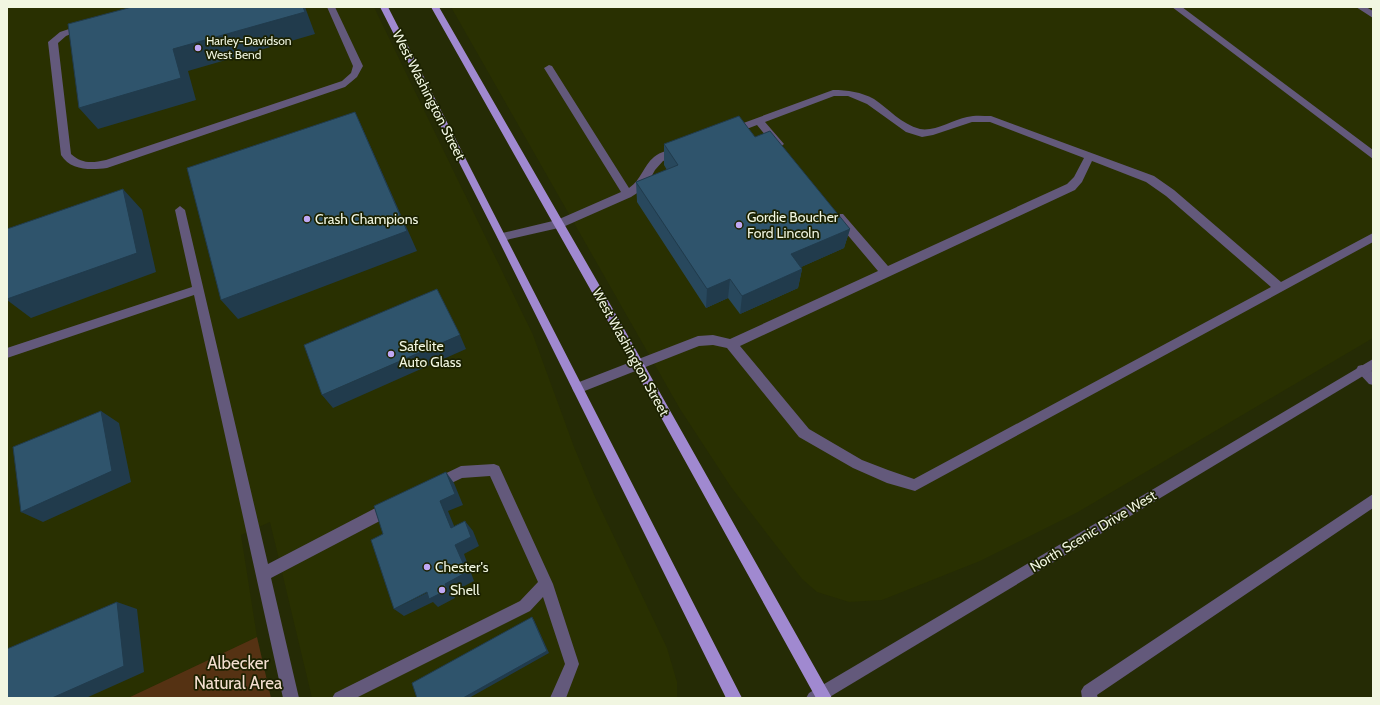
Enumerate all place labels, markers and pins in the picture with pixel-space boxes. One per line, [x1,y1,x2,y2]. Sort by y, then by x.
place label: Harley-Davidson West Bend [206,33,292,62]
marker: Harley-Davidson West Bend [193,43,203,53]
place label: Gordie Boucher Ford Lincoln [747,208,839,242]
place label: Crash Champions [315,210,419,228]
marker: Crash Champions [302,214,312,224]
marker: Gordie Boucher Ford Lincoln [734,220,744,230]
place label: Safelite Auto Glass [399,337,461,371]
marker: Safelite Auto Glass [386,349,396,359]
place label: Chester's [435,558,489,576]
marker: Chester's [422,562,432,572]
place label: Shell [450,581,480,599]
marker: Shell [437,585,447,595]

